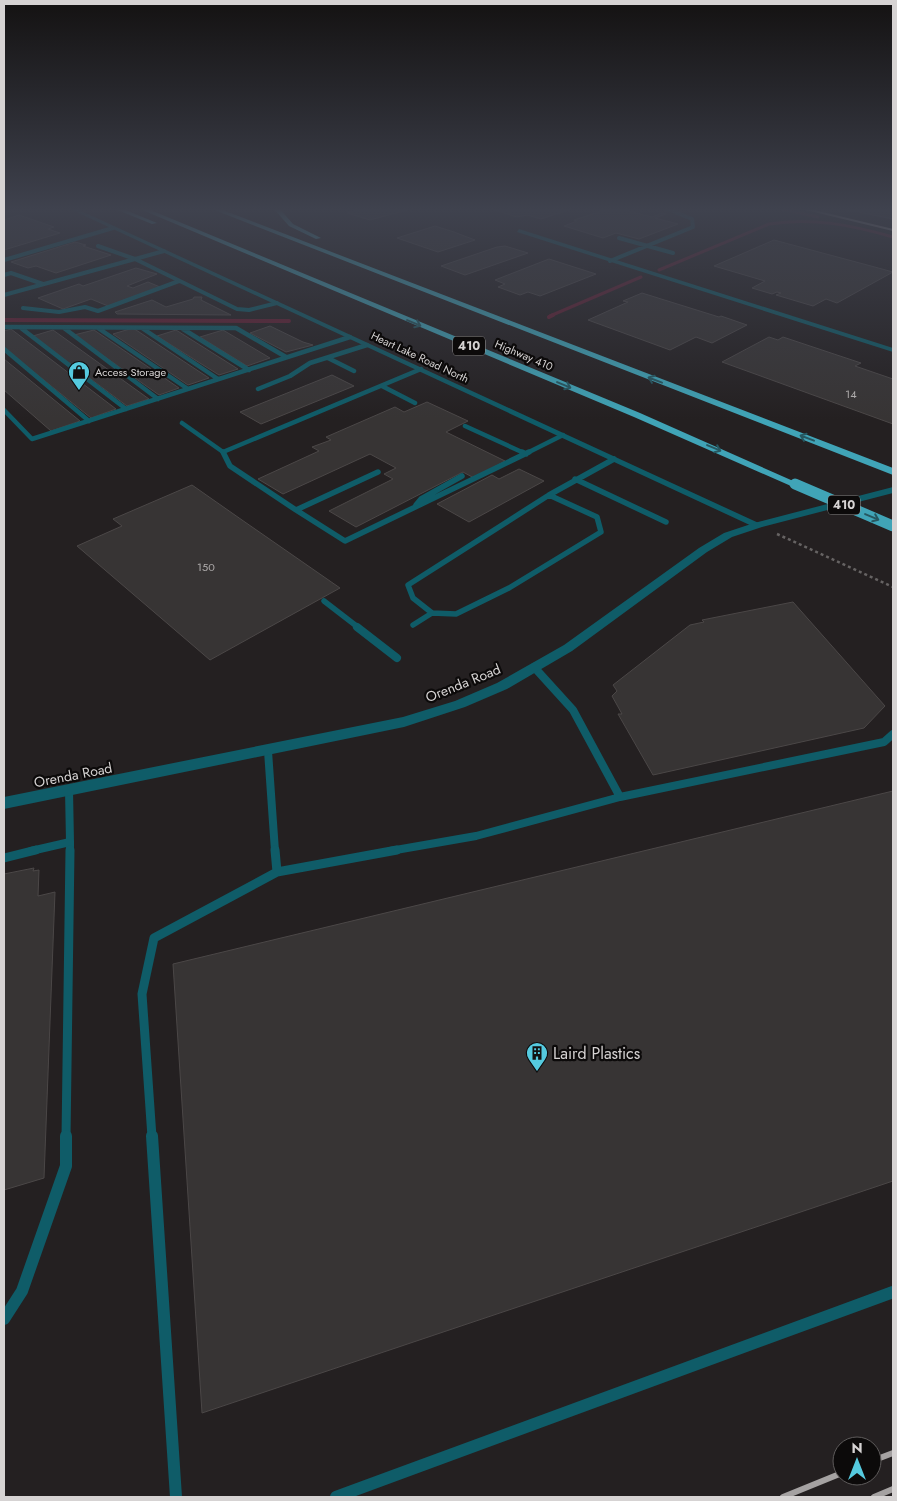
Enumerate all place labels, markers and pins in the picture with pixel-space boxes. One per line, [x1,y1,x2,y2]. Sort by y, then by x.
shop icon: Access Storage [67,360,91,391]
place label: Access Storage [95,364,167,380]
building icon: Laird Plastics [525,1041,549,1072]
place label: Laird Plastics [553,1042,640,1065]

